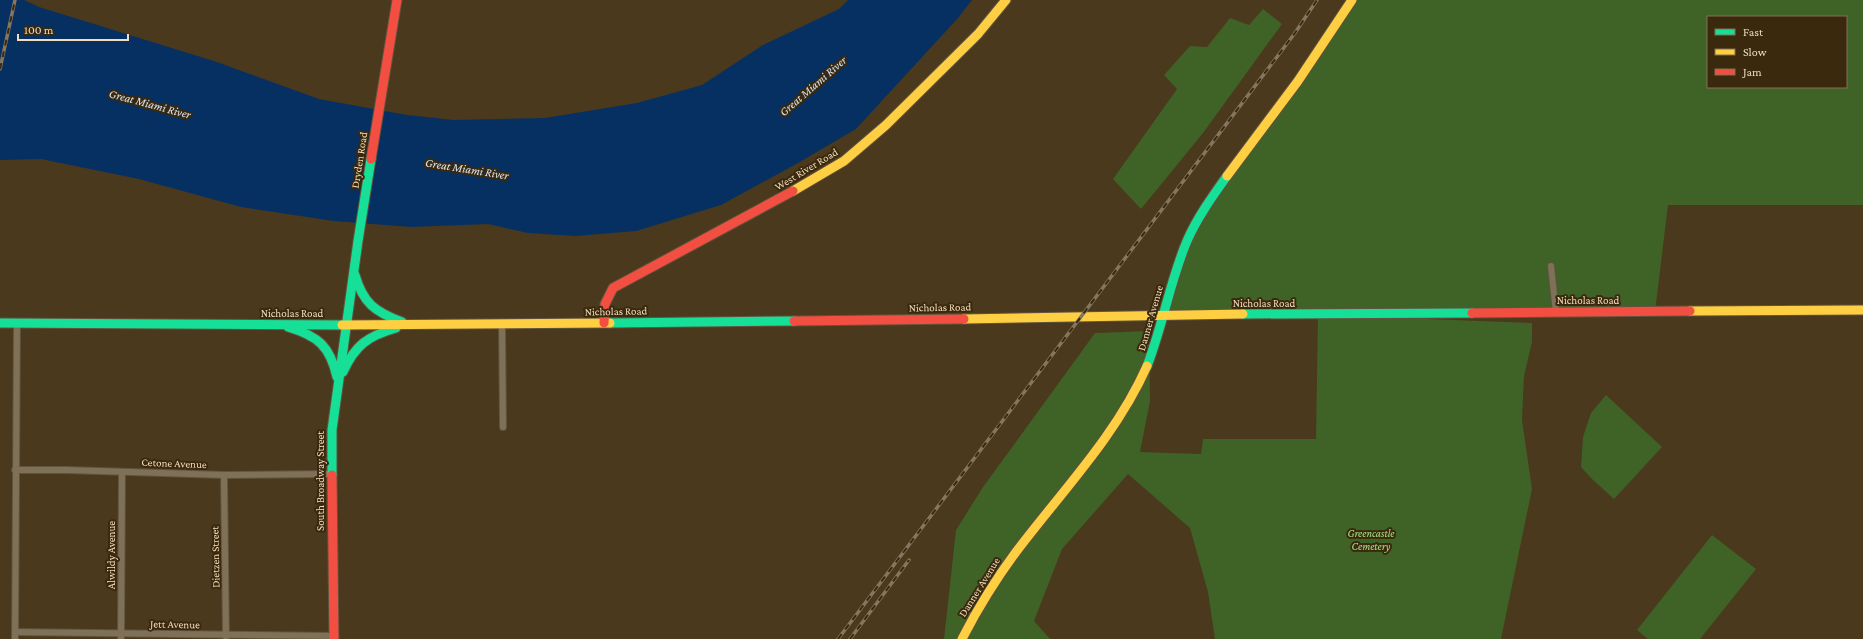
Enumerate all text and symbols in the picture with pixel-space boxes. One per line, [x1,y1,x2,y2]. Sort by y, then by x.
scale bar [18,16,128,42]
legend [1707,16,1847,88]
text: 100 m [24,23,54,37]
text: Fast [1743,25,1764,39]
text: Slow [1743,45,1767,59]
water label: Great Miami River [777,53,850,119]
text: Jam [1742,65,1762,79]
water label: Great Miami River [108,86,193,122]
street label: Dryden Road [349,131,370,189]
street label: West River Road [772,145,840,193]
water label: Great Miami River [424,156,510,183]
street label: Danner Avenue [1135,284,1165,352]
street label: Nicholas Road [1557,294,1620,306]
street label: Nicholas Road [1233,297,1296,309]
street label: Nicholas Road [909,300,972,314]
street label: Nicholas Road [585,304,648,318]
street label: Nicholas Road [261,307,324,319]
street label: South Broadway Street [314,431,327,531]
street label: Cetone Avenue [141,456,207,470]
street label: Alwildy Avenue [105,521,118,589]
street label: Dietzen Street [208,526,222,588]
park label: Greencastle Cemetery [1347,527,1395,553]
street label: Danner Avenue [956,555,1002,619]
street label: Jett Avenue [149,618,200,631]

